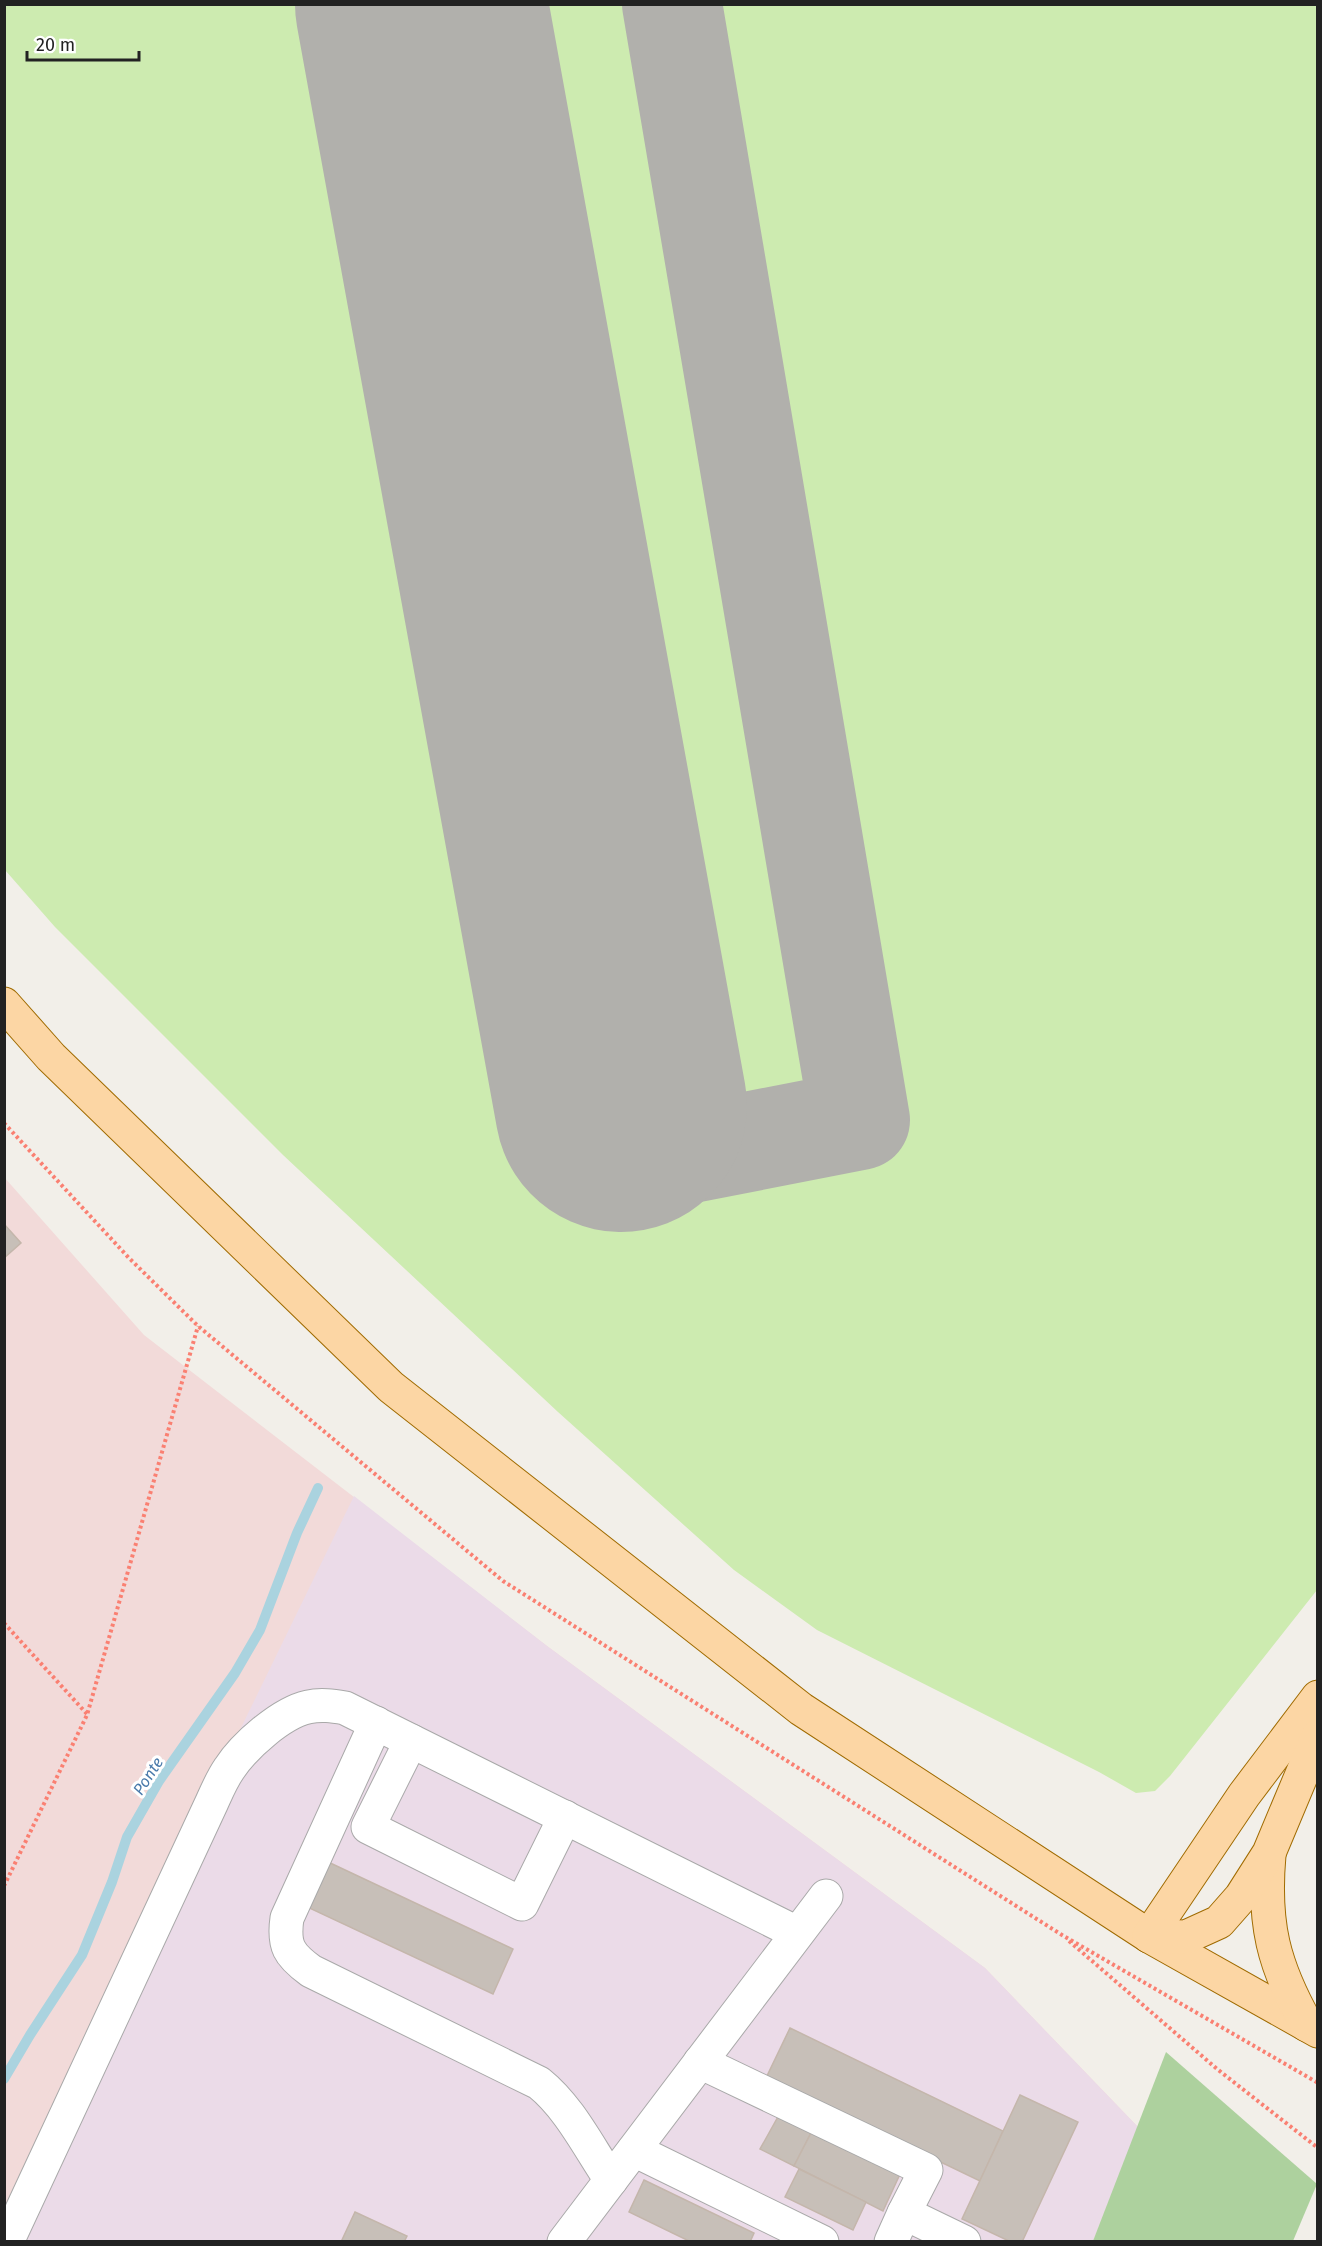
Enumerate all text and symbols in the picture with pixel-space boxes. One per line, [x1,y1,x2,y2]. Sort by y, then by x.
scale bar [27,24,140,62]
text: 20 m [36,34,75,56]
water label: Ponte [129,1754,167,1798]

